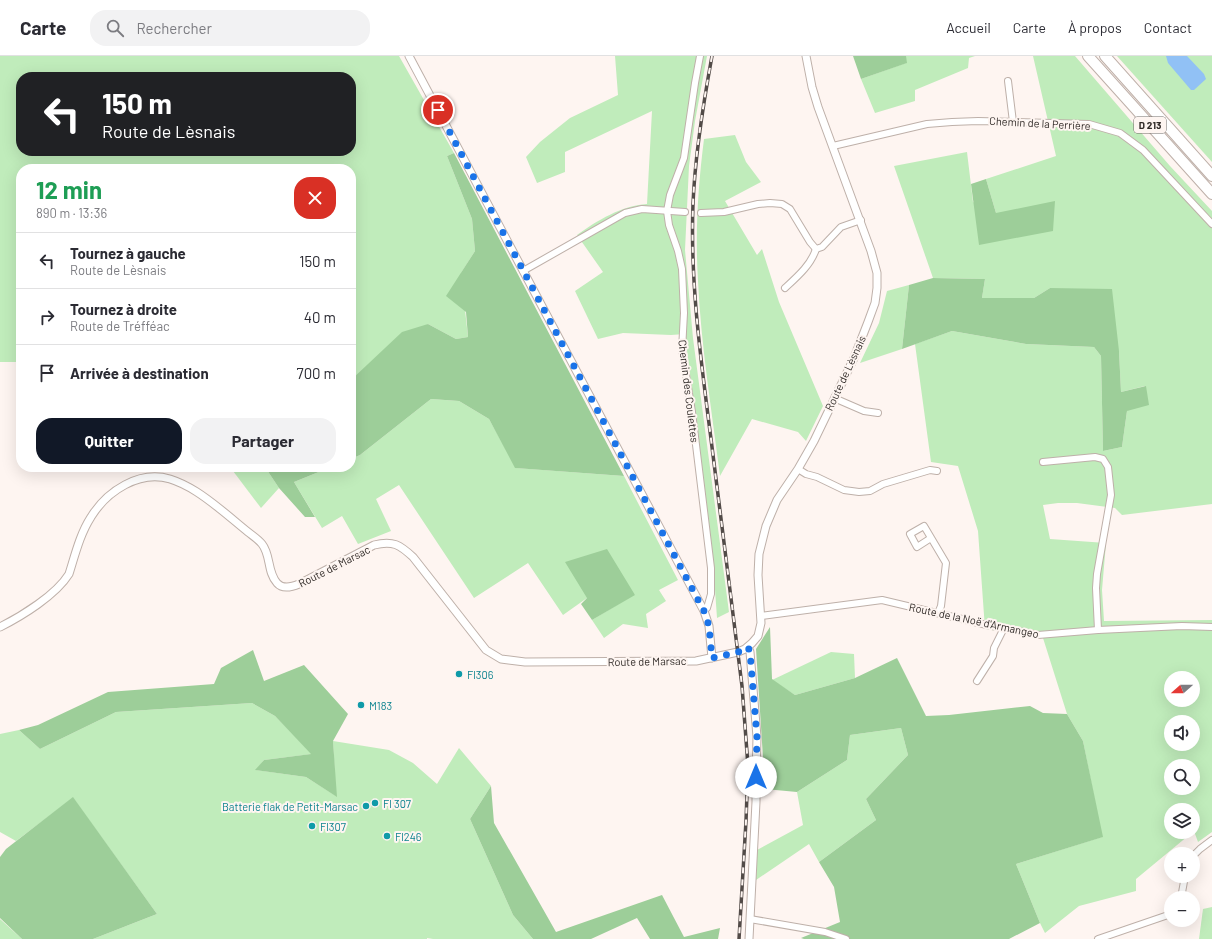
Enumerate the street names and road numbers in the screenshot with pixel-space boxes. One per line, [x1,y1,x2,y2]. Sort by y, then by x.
street label: Chemin de la Perrière [989,114,1091,132]
road number: D 213 [1134,117,1166,133]
street label: Route de Lèsnais [822,333,868,413]
street label: Chemin des Coulettes [676,339,702,443]
street label: Route de Marsac [296,542,372,590]
street label: Route de la Noë d'Armangeo [908,600,1040,640]
street label: Route de Marsac [608,654,687,668]

